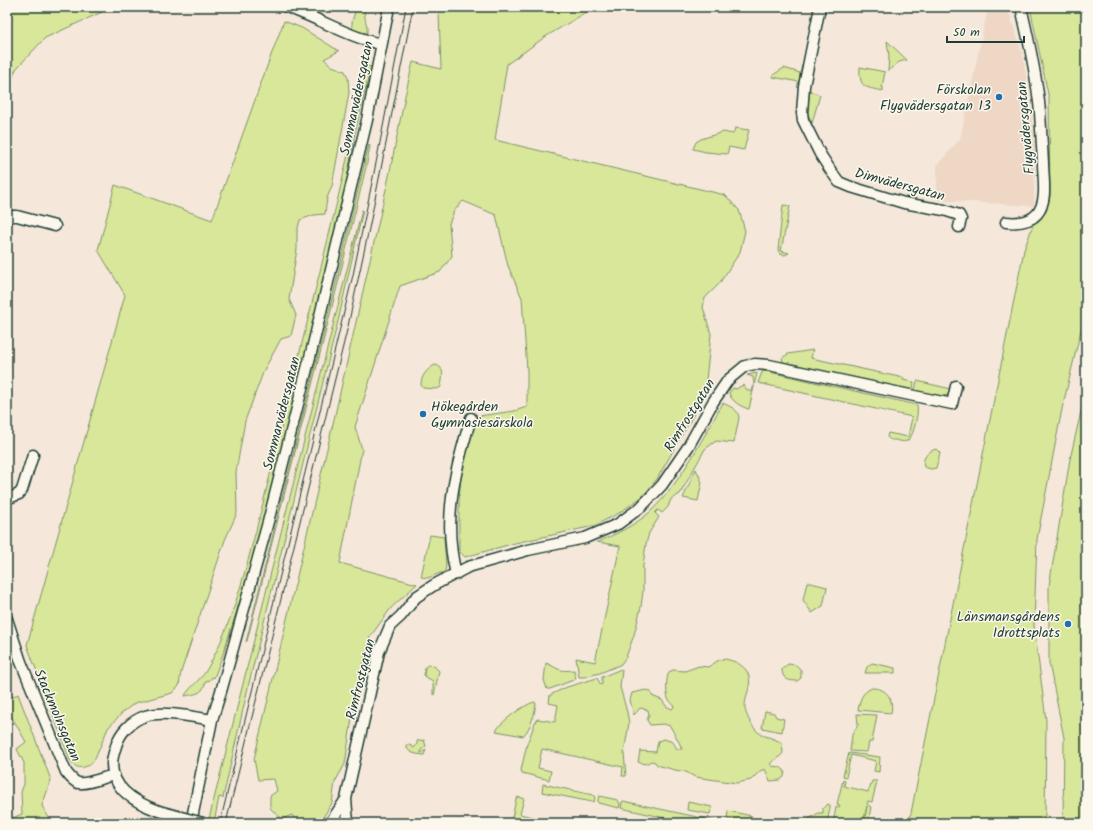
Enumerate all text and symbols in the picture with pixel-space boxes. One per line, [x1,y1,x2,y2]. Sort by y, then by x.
scale bar [947,18,1024,44]
text: 50 m [953,23,980,42]
street label: Sommarvädersgatan [334,39,380,157]
place label: Förskolan Flygvädersgatan 13 [880,79,991,117]
street label: Flygvädersgatan [1011,81,1041,175]
marker: Förskolan Flygvädersgatan 13 [994,92,1004,102]
street label: Dimvädersgatan [852,162,947,208]
street label: Sommarvädersgatan [257,354,307,472]
street label: Rimfrostgatan [659,375,721,457]
place label: Hökegården Gymnasiesärskola [431,396,533,434]
marker: Hökegården Gymnasiesärskola [418,409,428,419]
place label: Länsmansgårdens Idrottsplats [957,606,1060,644]
marker: Länsmansgårdens Idrottsplats [1063,619,1073,629]
street label: Rimfrostgatan [340,636,382,722]
street label: Stackmolnsgatan [28,665,87,765]

